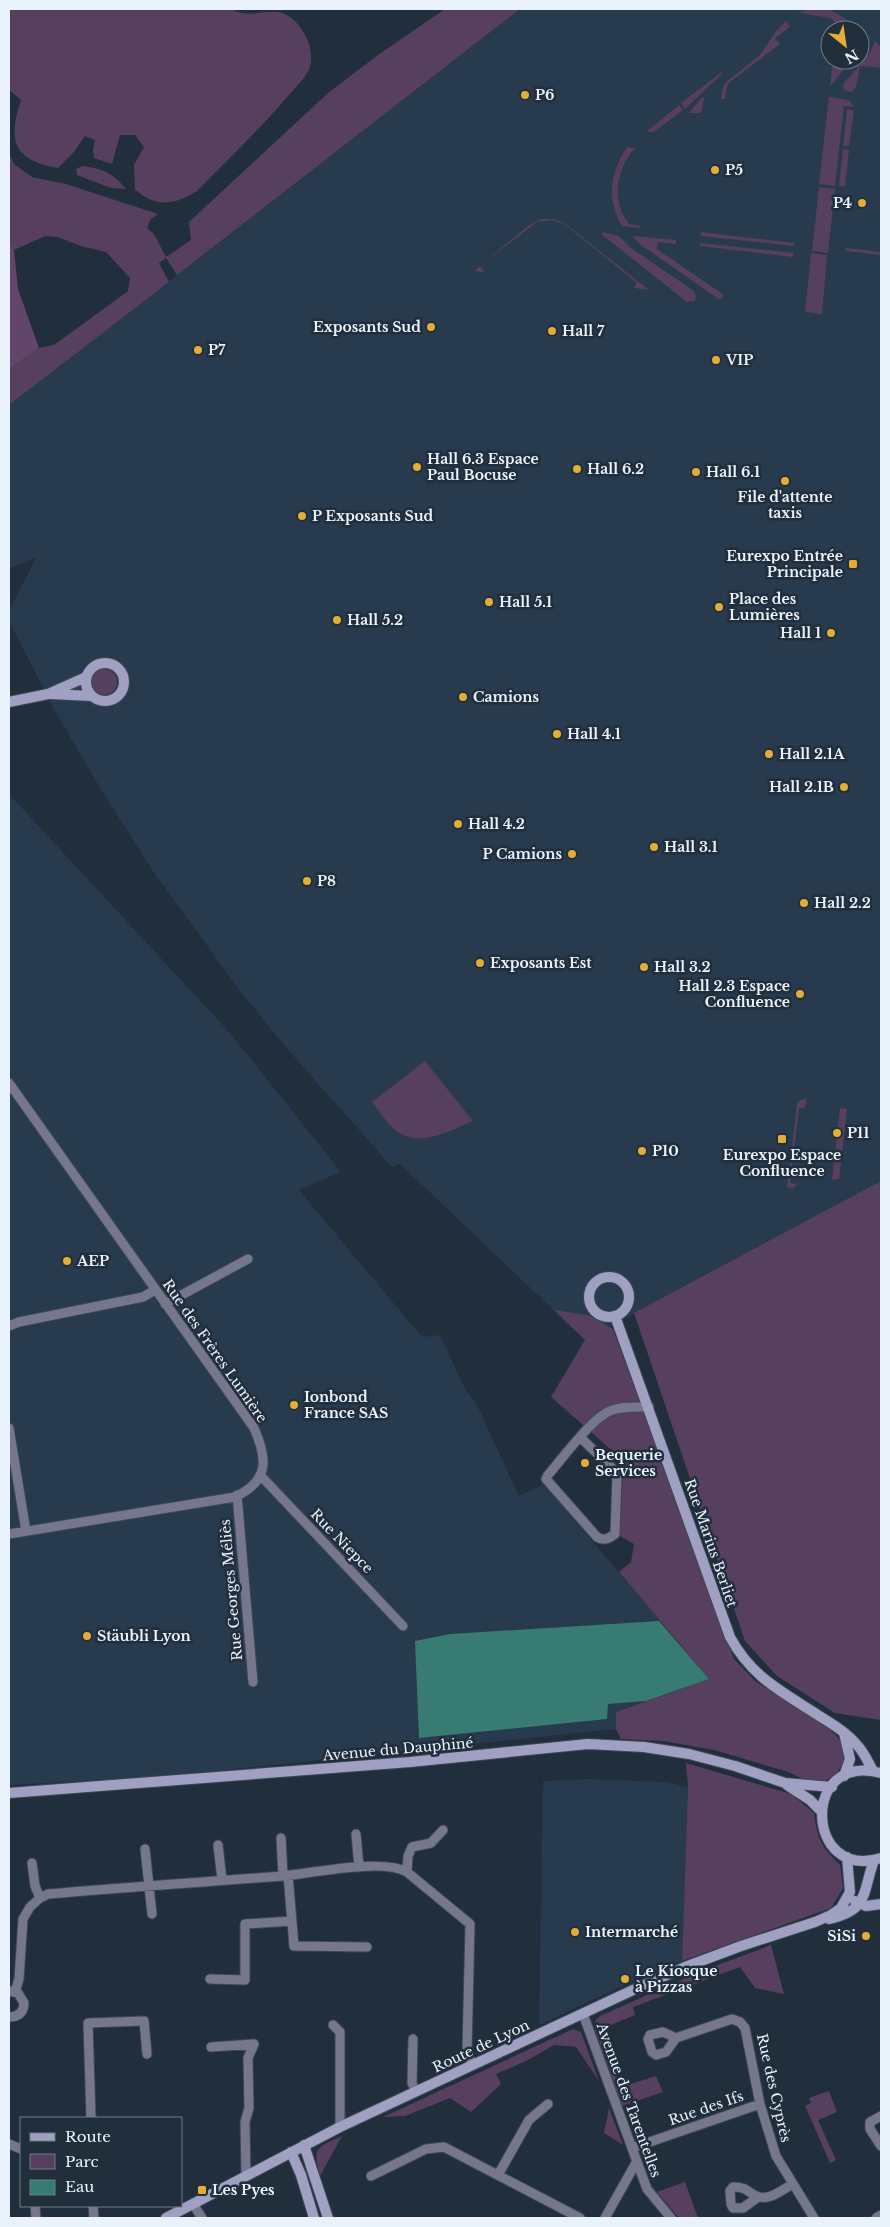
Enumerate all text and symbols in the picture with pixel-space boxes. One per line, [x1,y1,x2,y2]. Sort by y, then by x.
north arrow [820,20,870,70]
text: N [841,45,862,67]
place label: P6 [535,86,554,104]
marker: P6 [519,89,531,101]
place label: P5 [725,161,743,179]
marker: P5 [709,164,721,176]
place label: P4 [833,194,852,212]
marker: P4 [856,197,868,209]
place label: Exposants Sud [313,318,421,336]
marker: Exposants Sud [425,321,437,333]
place label: Hall 7 [562,322,605,340]
marker: Hall 7 [546,325,558,337]
place label: P7 [208,341,226,359]
marker: P7 [192,344,204,356]
place label: VIP [725,351,753,369]
marker: VIP [710,354,722,366]
place label: Hall 6.3 Espace Paul Bocuse [427,450,539,484]
place label: Hall 6.2 [587,460,644,478]
marker: Hall 6.3 Espace Paul Bocuse [411,461,423,473]
marker: Hall 6.2 [571,463,583,475]
place label: Hall 6.1 [706,463,760,481]
marker: Hall 6.1 [690,466,702,478]
marker: File d'attente taxis [779,475,791,487]
place label: File d'attente taxis [738,488,832,522]
place label: P Exposants Sud [312,507,434,525]
marker: P Exposants Sud [296,510,308,522]
place label: Eurexpo Entrée Principale [726,547,843,581]
marker: Eurexpo Entrée Principale [847,558,859,570]
place label: Place des Lumières [729,590,800,624]
place label: Hall 5.1 [499,593,552,611]
marker: Hall 5.1 [483,596,495,608]
marker: Place des Lumières [713,601,725,613]
place label: Hall 5.2 [347,611,403,629]
marker: Hall 5.2 [331,614,343,626]
place label: Hall 1 [780,624,821,642]
marker: Hall 1 [825,627,837,639]
place label: Camions [473,688,540,706]
marker: Camions [457,691,469,703]
place label: Hall 4.1 [567,725,621,743]
marker: Hall 4.1 [551,728,563,740]
place label: Hall 2.1A [779,745,845,763]
marker: Hall 2.1A [763,748,775,760]
place label: Hall 2.1B [769,778,834,796]
marker: Hall 2.1B [838,781,850,793]
place label: Hall 4.2 [468,815,525,833]
marker: Hall 4.2 [452,818,464,830]
place label: Hall 3.1 [664,838,718,856]
marker: Hall 3.1 [648,841,660,853]
place label: P Camions [483,845,562,863]
marker: P Camions [566,848,578,860]
place label: P8 [317,872,336,890]
marker: P8 [301,875,313,887]
place label: Hall 2.2 [814,894,871,912]
marker: Hall 2.2 [798,897,810,909]
place label: Exposants Est [490,954,592,972]
marker: Exposants Est [474,957,486,969]
place label: Hall 3.2 [654,958,711,976]
marker: Hall 3.2 [638,961,650,973]
place label: Hall 2.3 Espace Confluence [679,977,790,1011]
marker: Hall 2.3 Espace Confluence [794,988,806,1000]
place label: P11 [847,1124,869,1142]
marker: P11 [831,1127,843,1139]
marker: Eurexpo Espace Confluence [776,1133,788,1145]
place label: P10 [652,1142,679,1160]
marker: P10 [636,1145,648,1157]
place label: Eurexpo Espace Confluence [723,1146,841,1180]
place label: AEP [76,1252,109,1270]
marker: AEP [61,1255,73,1267]
street label: Rue des Frères Lumière [159,1276,271,1426]
place label: Ionbond France SAS [304,1388,388,1422]
marker: Ionbond France SAS [288,1399,300,1411]
place label: Bequerie Services [595,1446,662,1480]
marker: Bequerie Services [579,1457,591,1469]
street label: Rue Marius Berliet [681,1476,742,1610]
street label: Rue Niepce [307,1505,377,1577]
street label: Rue Georges Méliès [216,1519,246,1661]
place label: Stäubli Lyon [97,1627,191,1645]
marker: Stäubli Lyon [81,1630,93,1642]
street label: Avenue du Dauphiné [321,1733,474,1765]
place label: Intermarché [585,1923,678,1941]
marker: Intermarché [569,1926,581,1938]
place label: SiSi [827,1927,856,1945]
marker: SiSi [860,1930,872,1942]
place label: Le Kiosque à Pizzas [635,1962,717,1996]
marker: Le Kiosque à Pizzas [619,1973,631,1985]
street label: Route de Lyon [430,2016,533,2076]
street label: Avenue des Tarentelles [592,2019,665,2180]
street label: Rue des Cyprès [753,2032,795,2144]
street label: Rue des Ifs [666,2087,746,2129]
legend [20,2117,182,2207]
text: Route [65,2127,111,2146]
text: Parc [65,2152,98,2171]
text: Eau [65,2177,94,2196]
place label: Les Pyes [212,2181,275,2199]
marker: Les Pyes [196,2184,208,2196]

